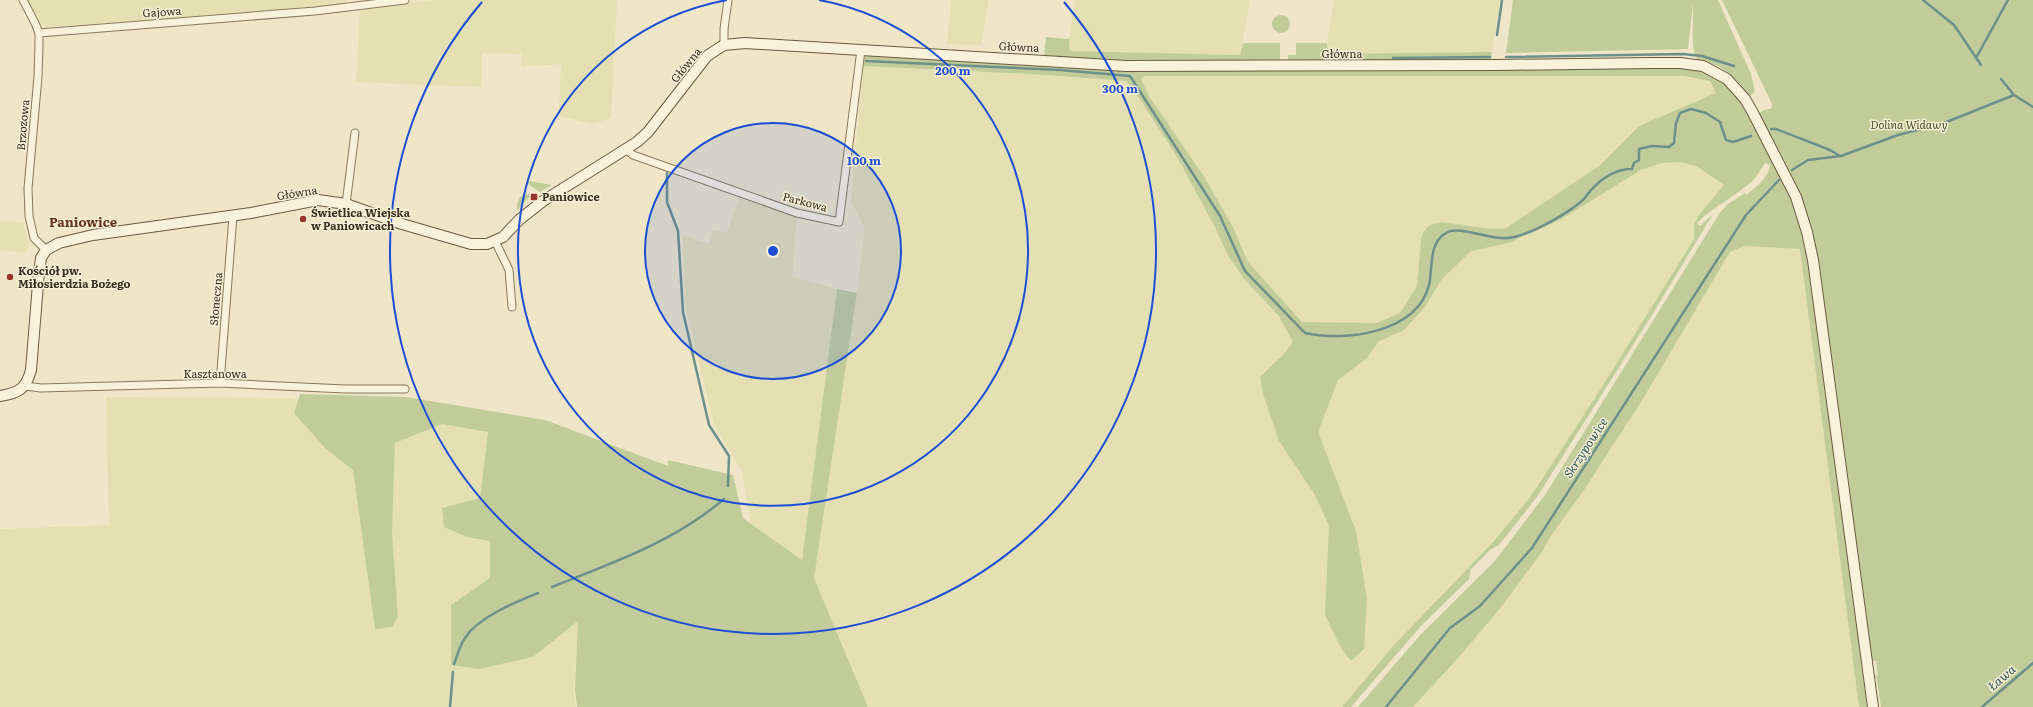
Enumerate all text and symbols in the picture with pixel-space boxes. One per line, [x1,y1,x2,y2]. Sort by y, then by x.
street label: Gajowa [142,2,182,20]
street label: Główna [998,37,1040,55]
street label: Główna [666,43,704,85]
street label: Główna [1322,45,1362,61]
text: 200 m [935,61,971,79]
text: 300 m [1102,79,1138,97]
street label: Brzozowa [12,99,32,151]
park label: Dolina Widawy [1870,116,1948,132]
text: 100 m [847,151,881,169]
street label: Główna [275,181,318,203]
street label: Parkowa [781,187,829,215]
place label: Paniowice [542,188,600,204]
marker: Paniowice [529,192,539,202]
place label: Świetlica Wiejska w Paniowicach [311,204,411,233]
district label: Paniowice [49,212,117,231]
marker: Świetlica Wiejska w Paniowicach [298,214,308,224]
centre of rings [766,244,780,258]
place label: Kościół pw. Miłosierdzia Bożego [18,262,131,291]
marker: Kościół pw. Miłosierdzia Bożego [5,272,15,282]
street label: Słoneczna [205,272,225,326]
street label: Kasztanowa [183,365,247,381]
water label: Skrzypowice [1559,413,1612,481]
water label: Ława [1984,660,2019,694]

